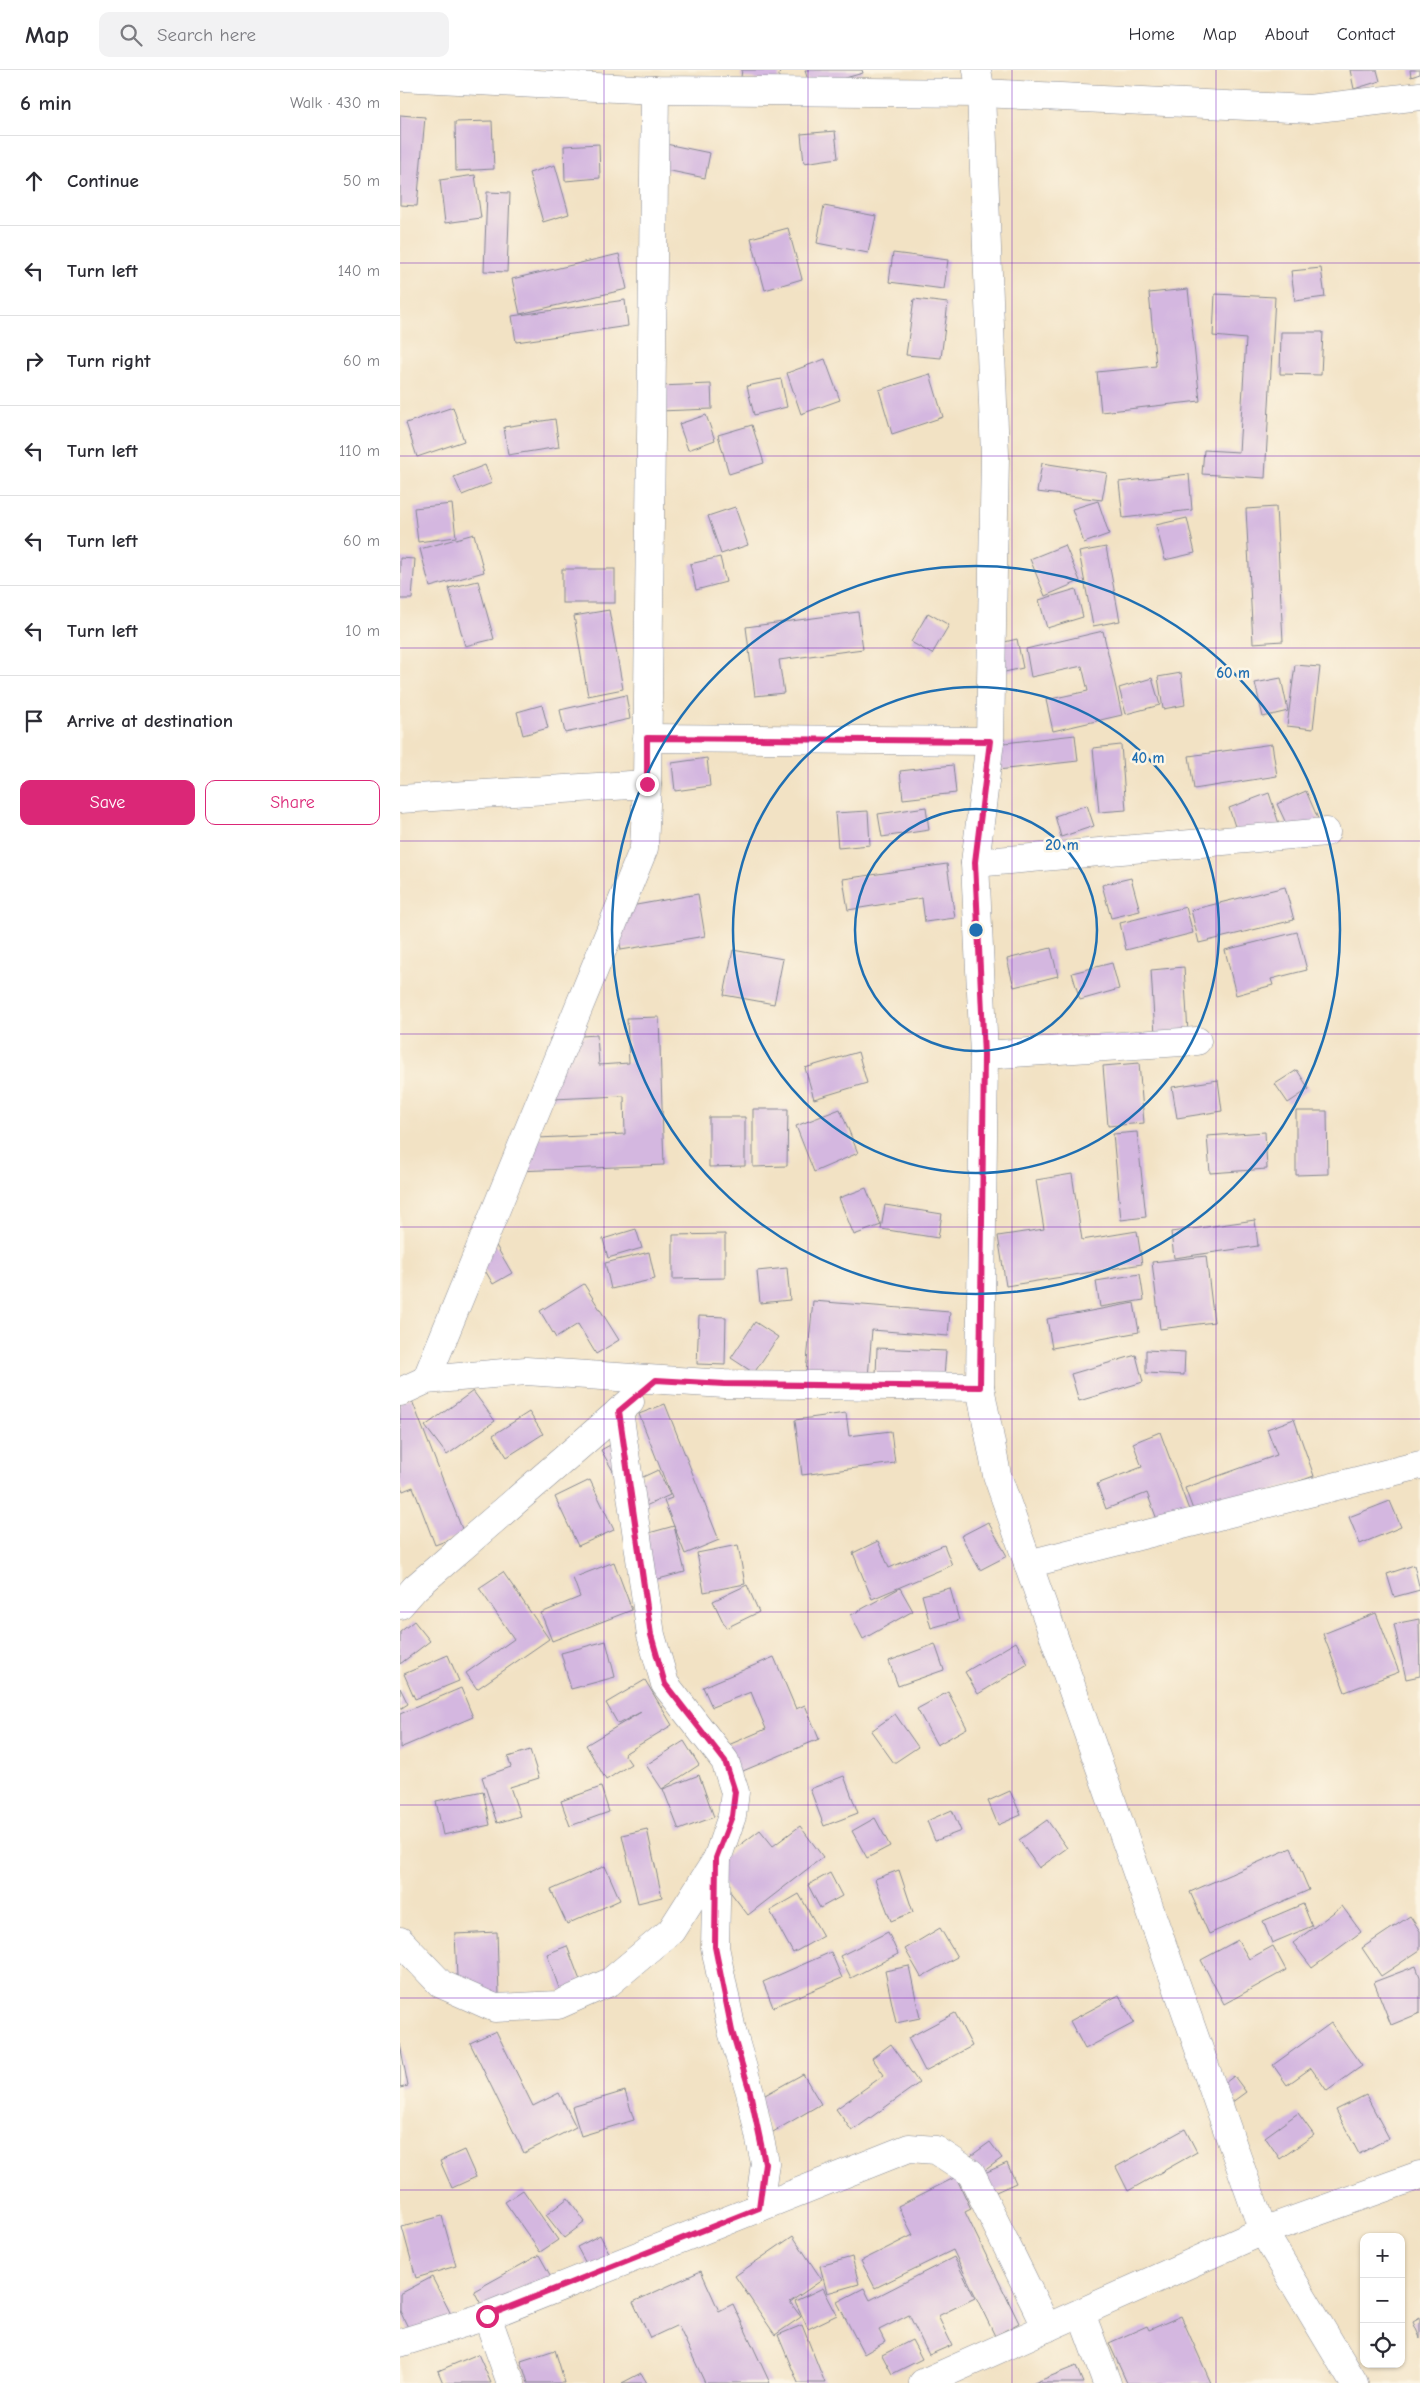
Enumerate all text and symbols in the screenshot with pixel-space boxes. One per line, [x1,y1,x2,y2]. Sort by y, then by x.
search box [99,12,449,57]
text: Map [25,21,69,49]
icon: search [117,21,145,49]
text: Search here [157,24,256,46]
text: Home [1128,24,1175,45]
text: Map [1203,24,1237,45]
text: About [1265,24,1309,45]
text: Contact [1337,24,1395,45]
text: 6 min [20,91,72,115]
text: Walk · 430 m [290,94,380,112]
icon: ahead [20,167,48,195]
text: Continue [67,170,139,192]
text: 50 m [343,172,380,190]
icon: left [20,257,48,285]
text: Turn left [67,260,138,282]
text: 140 m [338,262,380,280]
icon: right [20,347,48,375]
text: Turn right [67,350,151,372]
text: 60 m [343,352,380,370]
icon: left [20,437,48,465]
text: Turn left [67,440,138,462]
text: 110 m [339,442,380,460]
icon: left [20,527,48,555]
text: Turn left [67,530,138,552]
text: 60 m [343,532,380,550]
icon: left [20,617,48,645]
text: Turn left [67,620,138,642]
text: 10 m [345,622,380,640]
text: 60 m [1216,664,1250,682]
icon: arrive [20,707,48,735]
text: Arrive at destination [67,710,233,732]
text: 40 m [1132,749,1165,767]
route end [636,773,659,796]
button: Save [20,780,195,825]
button: Share [205,780,380,825]
text: 20 m [1045,836,1079,854]
centre of rings [967,921,985,939]
map controls [1360,2233,1405,2368]
button: + [1360,2233,1405,2278]
button: − [1360,2278,1405,2323]
route start [476,2305,499,2328]
button: locate [1360,2323,1405,2368]

